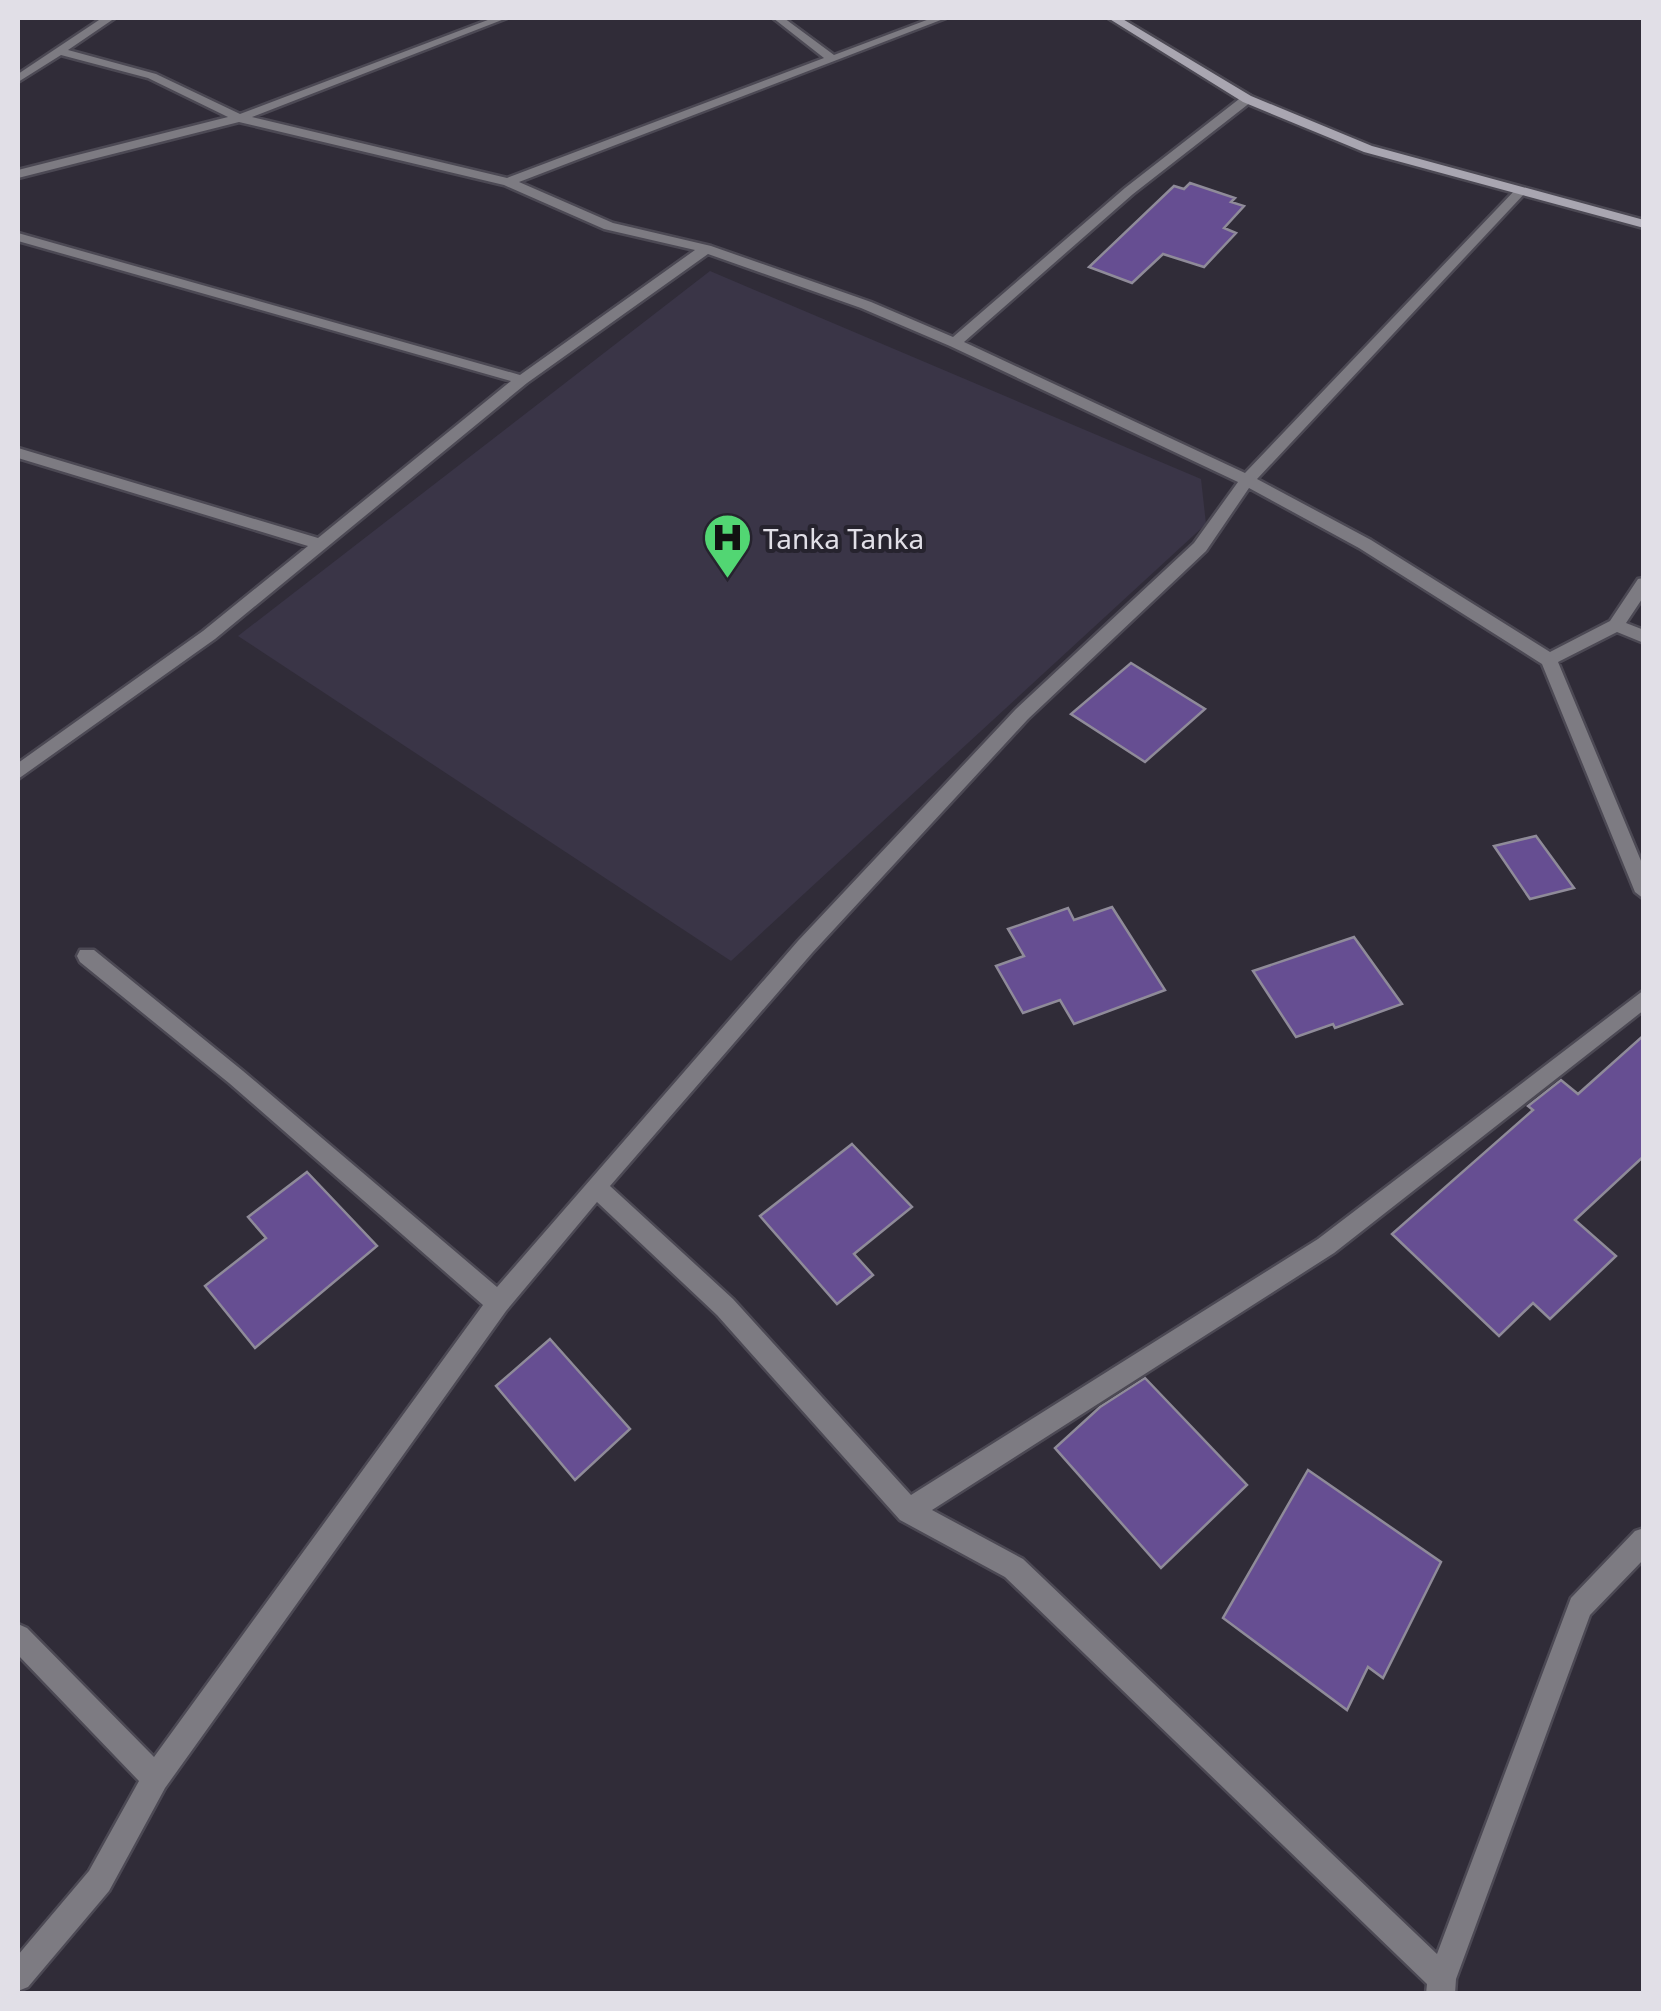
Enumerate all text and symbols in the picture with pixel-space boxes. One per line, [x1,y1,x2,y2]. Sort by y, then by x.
hospital icon: Tanka Tanka [702,512,754,580]
place label: Tanka Tanka [763,519,924,557]

